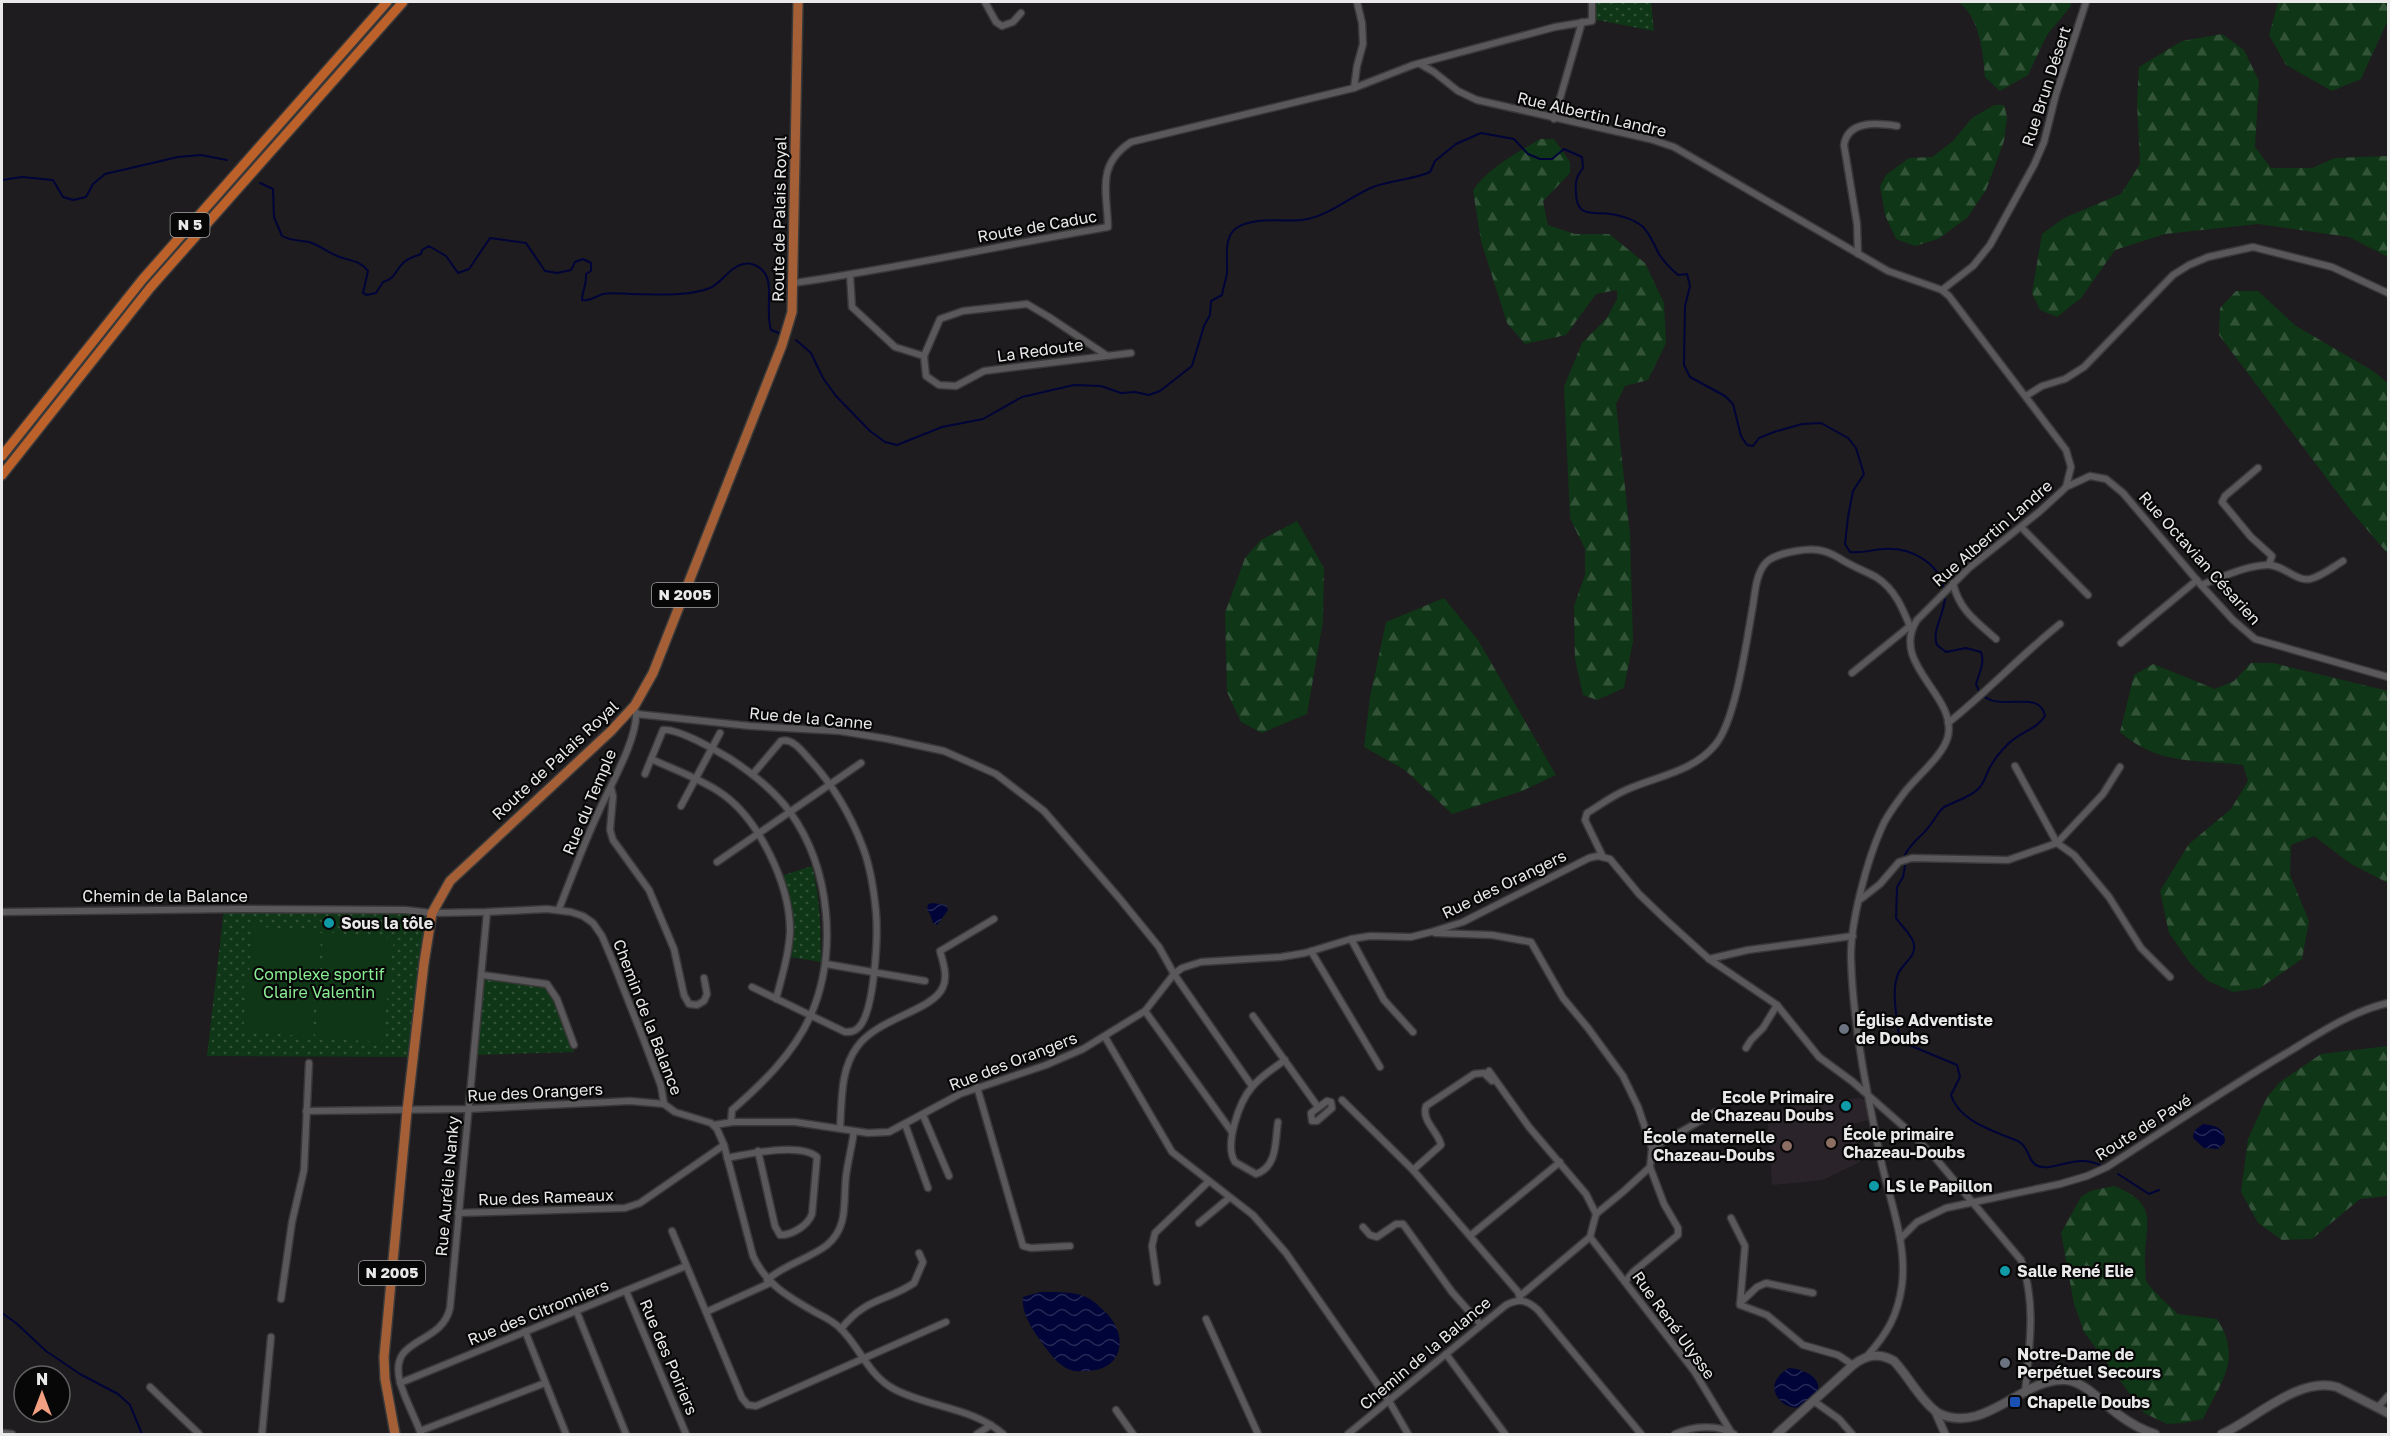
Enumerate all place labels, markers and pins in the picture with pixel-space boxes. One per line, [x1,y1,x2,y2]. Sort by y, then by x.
place label: Sous la tôle [341,913,433,933]
marker: Sous la tôle [322,916,336,930]
place label: Église Adventiste de Doubs [1856,1010,1993,1048]
marker: Église Adventiste de Doubs [1837,1022,1851,1036]
place label: Ecole Primaire de Chazeau Doubs [1691,1087,1834,1125]
marker: Ecole Primaire de Chazeau Doubs [1839,1099,1853,1113]
place label: École primaire Chazeau-Doubs [1843,1124,1965,1162]
place label: École maternelle Chazeau-Doubs [1643,1127,1775,1165]
marker: École primaire Chazeau-Doubs [1824,1136,1838,1150]
marker: École maternelle Chazeau-Doubs [1780,1139,1794,1153]
place label: LS le Papillon [1886,1176,1992,1196]
marker: LS le Papillon [1867,1179,1881,1193]
place label: Salle René Elie [2017,1261,2134,1281]
marker: Salle René Elie [1998,1264,2012,1278]
place label: Notre-Dame de Perpétuel Secours [2017,1344,2161,1382]
marker: Notre-Dame de Perpétuel Secours [1998,1356,2012,1370]
place label: Chapelle Doubs [2027,1392,2150,1412]
marker: Chapelle Doubs [2008,1395,2022,1409]

